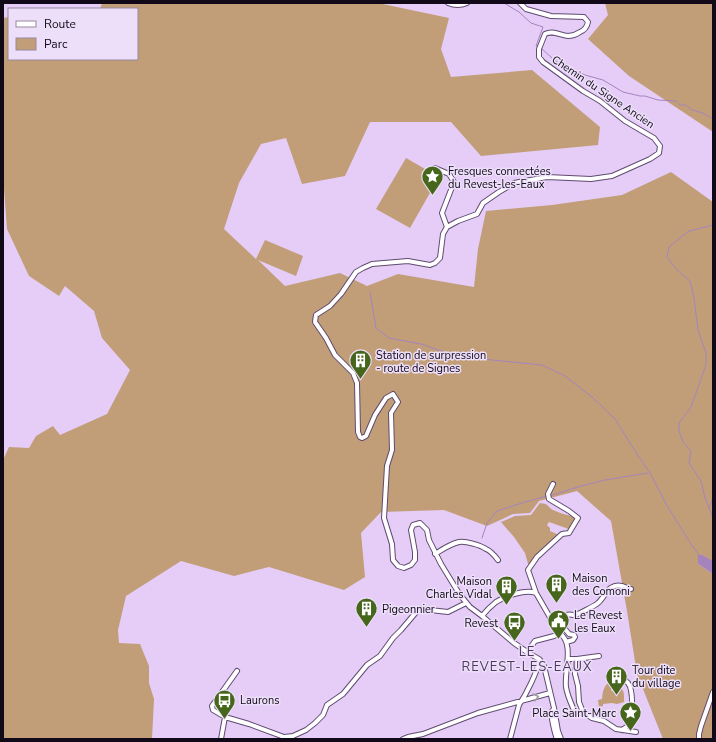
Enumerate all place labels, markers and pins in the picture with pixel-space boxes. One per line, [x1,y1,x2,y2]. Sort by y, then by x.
place icon: Fresques connectées du Revest-les-Eaux [419,164,445,197]
place label: Fresques connectées du Revest-les-Eaux [448,164,551,192]
building icon: Station de surpression - route de Signes [347,348,373,381]
place label: Station de surpression - route de Signes [376,348,486,376]
building icon: Maison des Comoni [543,571,569,604]
place label: Maison des Comoni [572,571,630,599]
place label: Maison Charles Vidal [426,574,493,602]
building icon: Maison Charles Vidal [494,574,520,607]
building icon: Pigeonnier [353,596,379,629]
place label: Pigeonnier [382,602,435,617]
public building icon: Le Revest les Eaux [546,608,572,641]
place label: Le Revest les Eaux [574,608,622,636]
bus stop icon: Revest [501,610,527,643]
place label: Revest [464,616,498,631]
building icon: Tour dite du village [604,663,630,696]
place label: Tour dite du village [632,663,680,691]
bus stop icon: Laurons [212,687,238,720]
place label: Laurons [240,693,280,708]
place icon: Place Saint-Marc [618,700,644,733]
place label: Place Saint-Marc [532,706,616,721]

